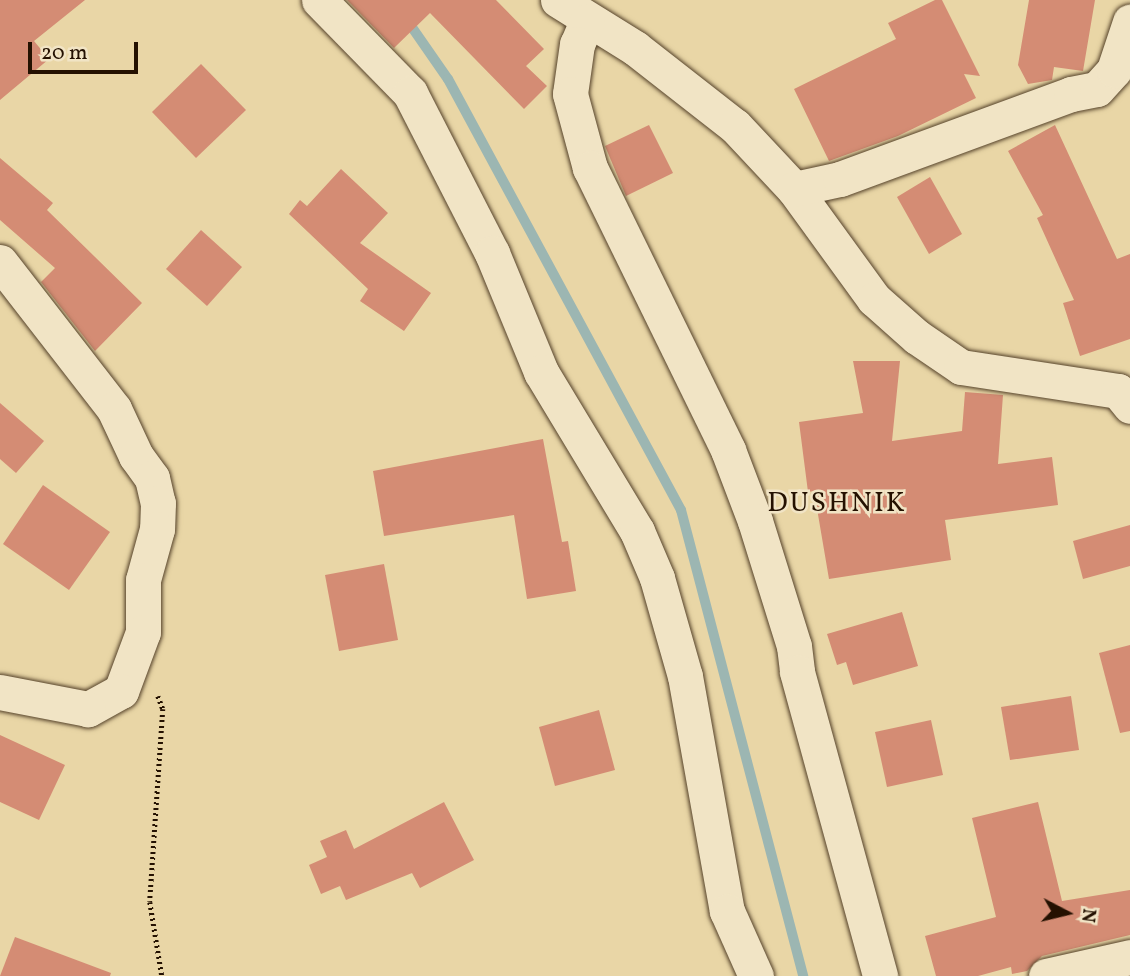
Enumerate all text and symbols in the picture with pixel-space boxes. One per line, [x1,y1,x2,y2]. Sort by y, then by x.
scale bar [32,28,142,72]
text: 20 m [41,39,87,68]
district label: DUSHNIK [768,487,906,521]
north arrow [1032,878,1102,948]
text: N [1074,907,1102,924]

